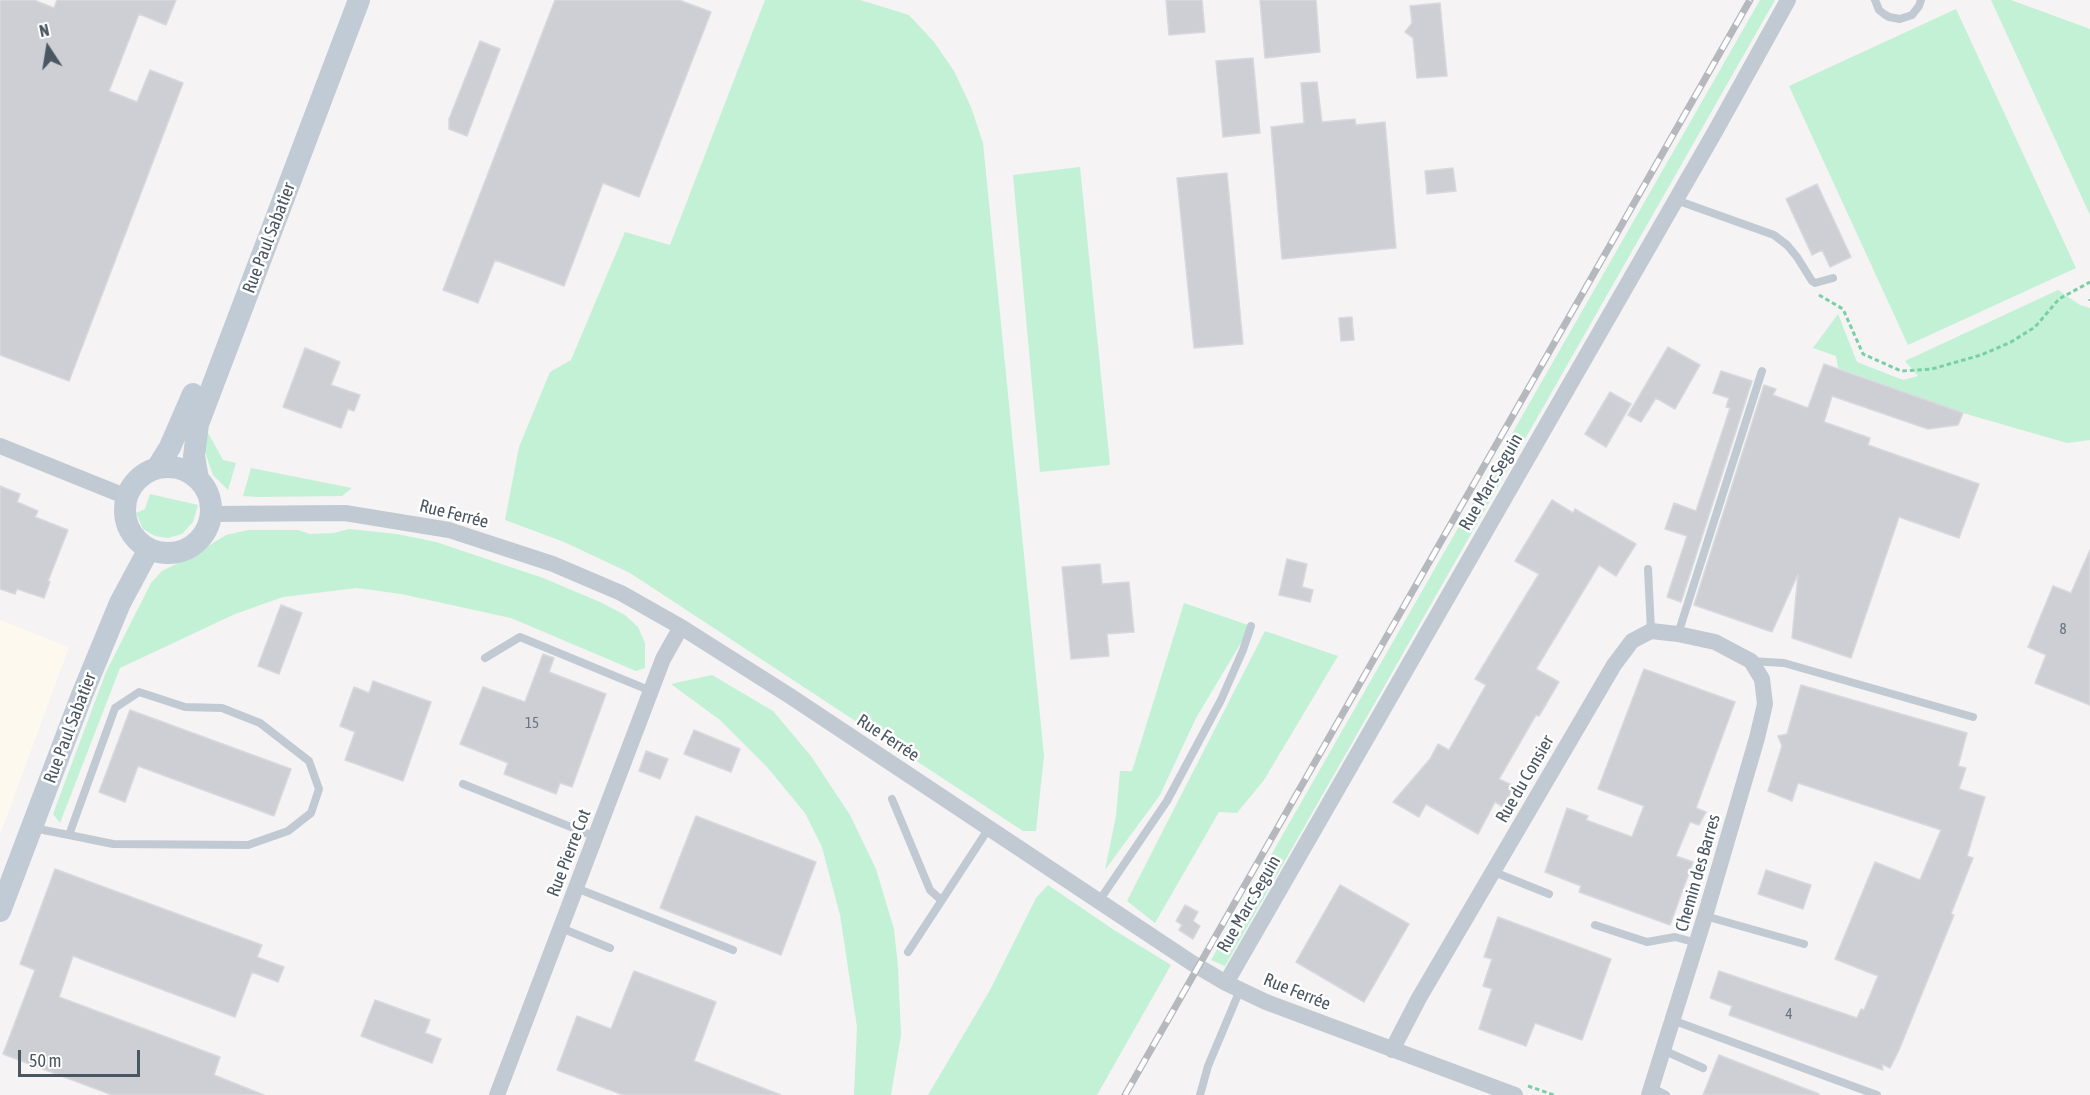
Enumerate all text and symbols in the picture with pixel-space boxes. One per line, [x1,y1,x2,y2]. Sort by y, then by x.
north arrow [18,18,78,78]
text: N [38,21,51,40]
street label: Rue Paul Sabatier [238,180,300,296]
street label: Rue Marc Seguin [1455,430,1527,534]
street label: Rue Ferrée [417,495,491,533]
house number: 8 [2059,620,2067,638]
street label: Rue Paul Sabatier [39,670,101,786]
street label: Rue Ferrée [853,710,923,766]
house number: 15 [525,714,539,732]
street label: Rue du Consier [1491,731,1559,827]
street label: Rue Pierre Cot [542,806,596,900]
street label: Chemin des Barres [1671,812,1725,934]
street label: Rue Marc Seguin [1213,852,1285,956]
street label: Rue Ferrée [1260,969,1334,1015]
house number: 4 [1785,1005,1793,1023]
scale bar [21,1038,142,1076]
text: 50 m [29,1050,61,1071]

